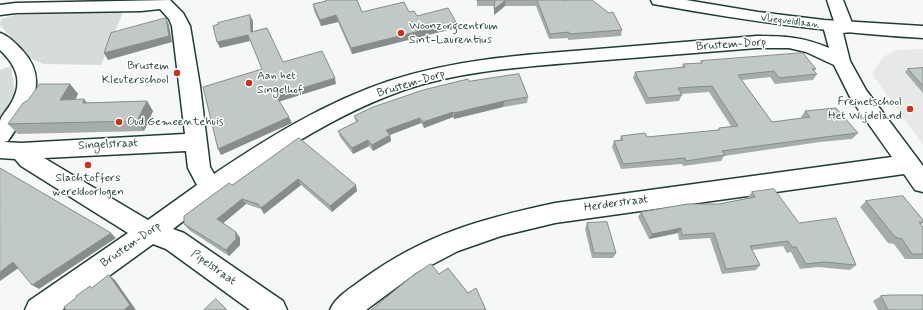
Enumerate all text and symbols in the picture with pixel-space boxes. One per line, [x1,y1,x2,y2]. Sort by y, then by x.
street label: Vliegveldlaan [760,12,820,32]
place label: Woonzorgcentrum Sint-Laurentius [409,19,498,47]
marker: Woonzorgcentrum Sint-Laurentius [396,28,406,38]
street label: Brustem-Dorp [695,35,767,55]
place label: Brustem Kleuterschool [102,59,169,87]
street label: Brustem-Dorp [375,67,447,101]
marker: Brustem Kleuterschool [172,68,182,78]
place label: Aan het Singelhof [257,69,303,97]
marker: Aan het Singelhof [244,78,254,88]
place label: Freinetschool Het Wijdeland [828,95,902,123]
marker: Freinetschool Het Wijdeland [905,104,915,114]
place label: Oud Gemeentehuis [127,115,224,129]
marker: Oud Gemeentehuis [114,117,124,127]
street label: Singelstraat [78,136,138,154]
marker: Slachtoffers wereldoorlogen [83,160,93,170]
place label: Slachtoffers wereldoorlogen [52,171,124,199]
street label: Herderstraat [583,192,649,216]
street label: Brustem-Dorp [98,219,164,271]
street label: Pipelstraat [188,247,238,289]

